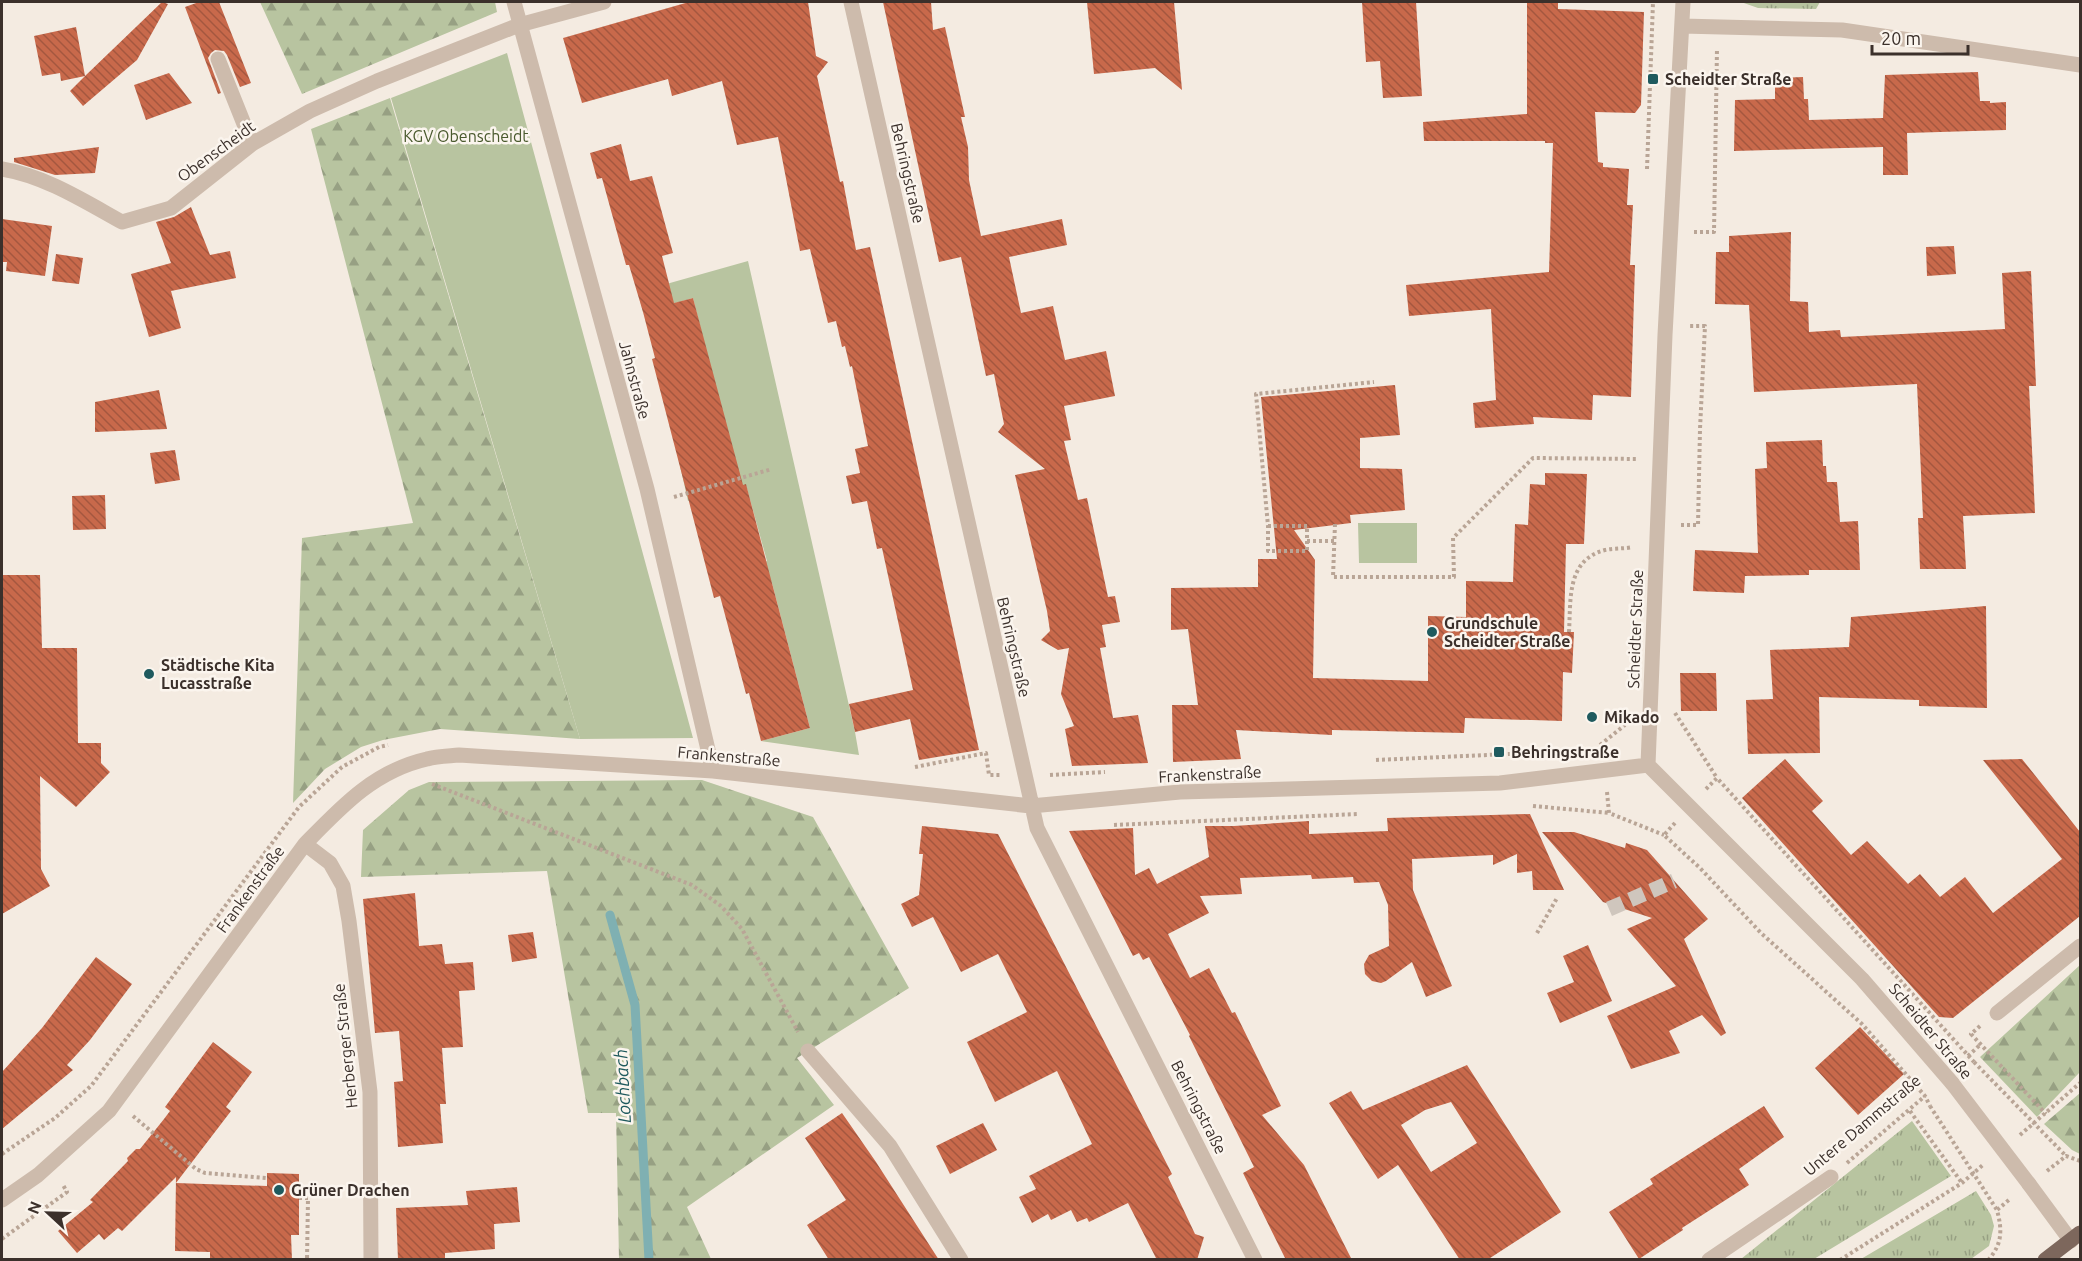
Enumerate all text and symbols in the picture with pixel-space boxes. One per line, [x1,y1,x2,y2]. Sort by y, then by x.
scale bar [1872,18,1968,56]
text: 20 m [1881,28,1921,48]
place label: Scheidter Straße [1665,70,1791,88]
marker: Scheidter Straße [1646,72,1660,86]
street label: Obenscheidt [174,116,259,185]
street label: Behringstraße [888,121,928,225]
park label: KGV Obenscheidt [403,127,529,145]
street label: Jahnstraße [616,339,654,421]
street label: Scheidter Straße [1624,569,1646,689]
street label: Behringstraße [994,595,1034,699]
place label: Grundschule Scheidter Straße [1444,614,1570,650]
marker: Grundschule Scheidter Straße [1425,625,1439,639]
place label: Städtische Kita Lucasstraße [161,656,275,692]
marker: Städtische Kita Lucasstraße [142,667,156,681]
place label: Mikado [1604,708,1659,726]
marker: Mikado [1585,710,1599,724]
street label: Frankenstraße [677,743,781,769]
place label: Behringstraße [1511,743,1619,761]
marker: Behringstraße [1492,745,1506,759]
street label: Frankenstraße [1158,762,1262,786]
street label: Frankenstraße [212,842,288,936]
street label: Scheidter Straße [1886,980,1976,1082]
street label: Herberger Straße [329,983,361,1109]
water label: Lochbach [610,1049,634,1124]
street label: Behringstraße [1168,1057,1230,1157]
street label: Untere Dammstraße [1800,1071,1924,1179]
place label: Grüner Drachen [291,1181,410,1199]
north arrow [18,1183,78,1243]
marker: Grüner Drachen [272,1183,286,1197]
text: N [24,1198,45,1216]

